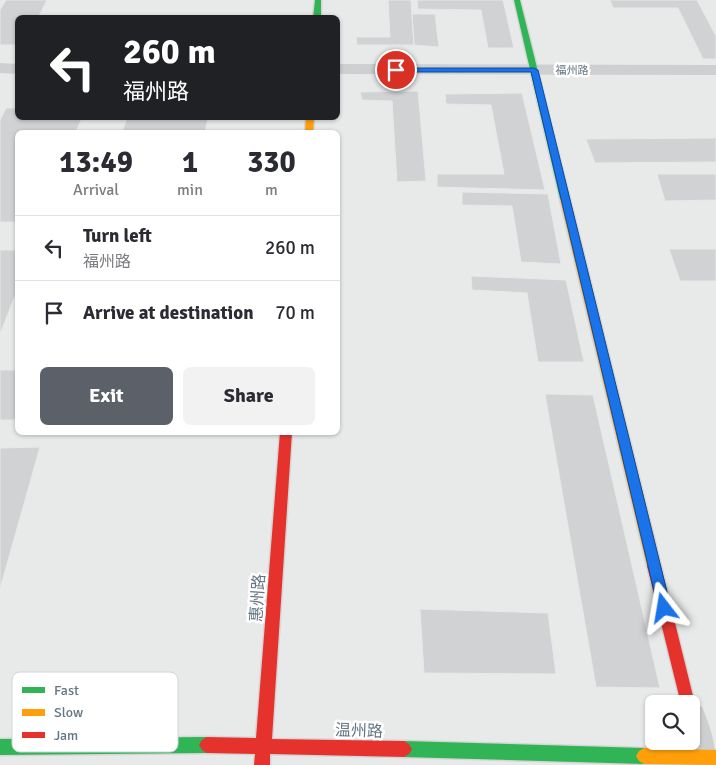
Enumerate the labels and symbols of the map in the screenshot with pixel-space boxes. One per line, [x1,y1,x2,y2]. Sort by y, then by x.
pin [375,49,417,91]
street label: 福州路 [556,64,589,77]
street label: 惠州路 [246,573,270,623]
position arrow [637,581,689,633]
legend [12,672,178,752]
text: Fast [54,682,79,699]
text: Slow [54,704,83,721]
street label: 温州路 [335,720,383,742]
text: Jam [54,727,78,744]

